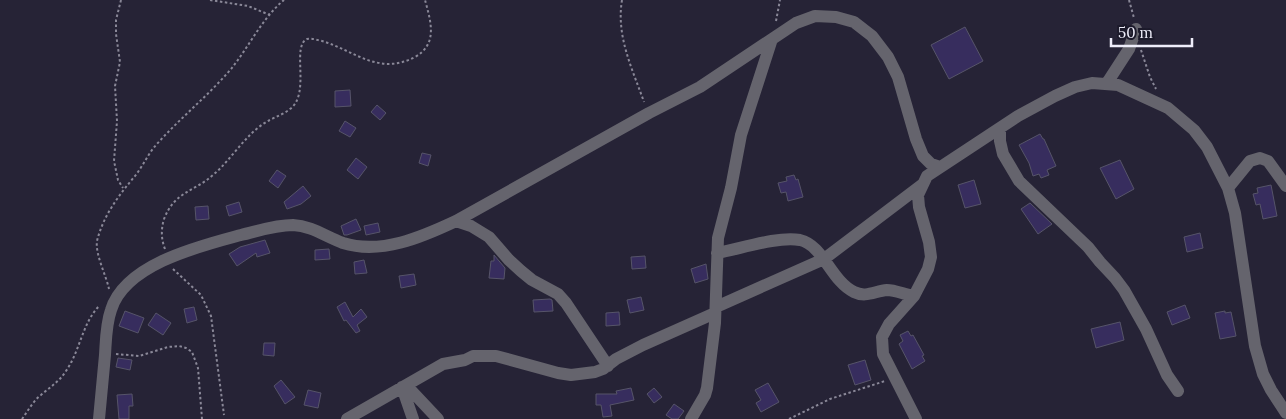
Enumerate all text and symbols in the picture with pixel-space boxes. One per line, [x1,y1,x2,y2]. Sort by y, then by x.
scale bar [1111,15,1192,47]
text: 50 m [1118,23,1153,42]

